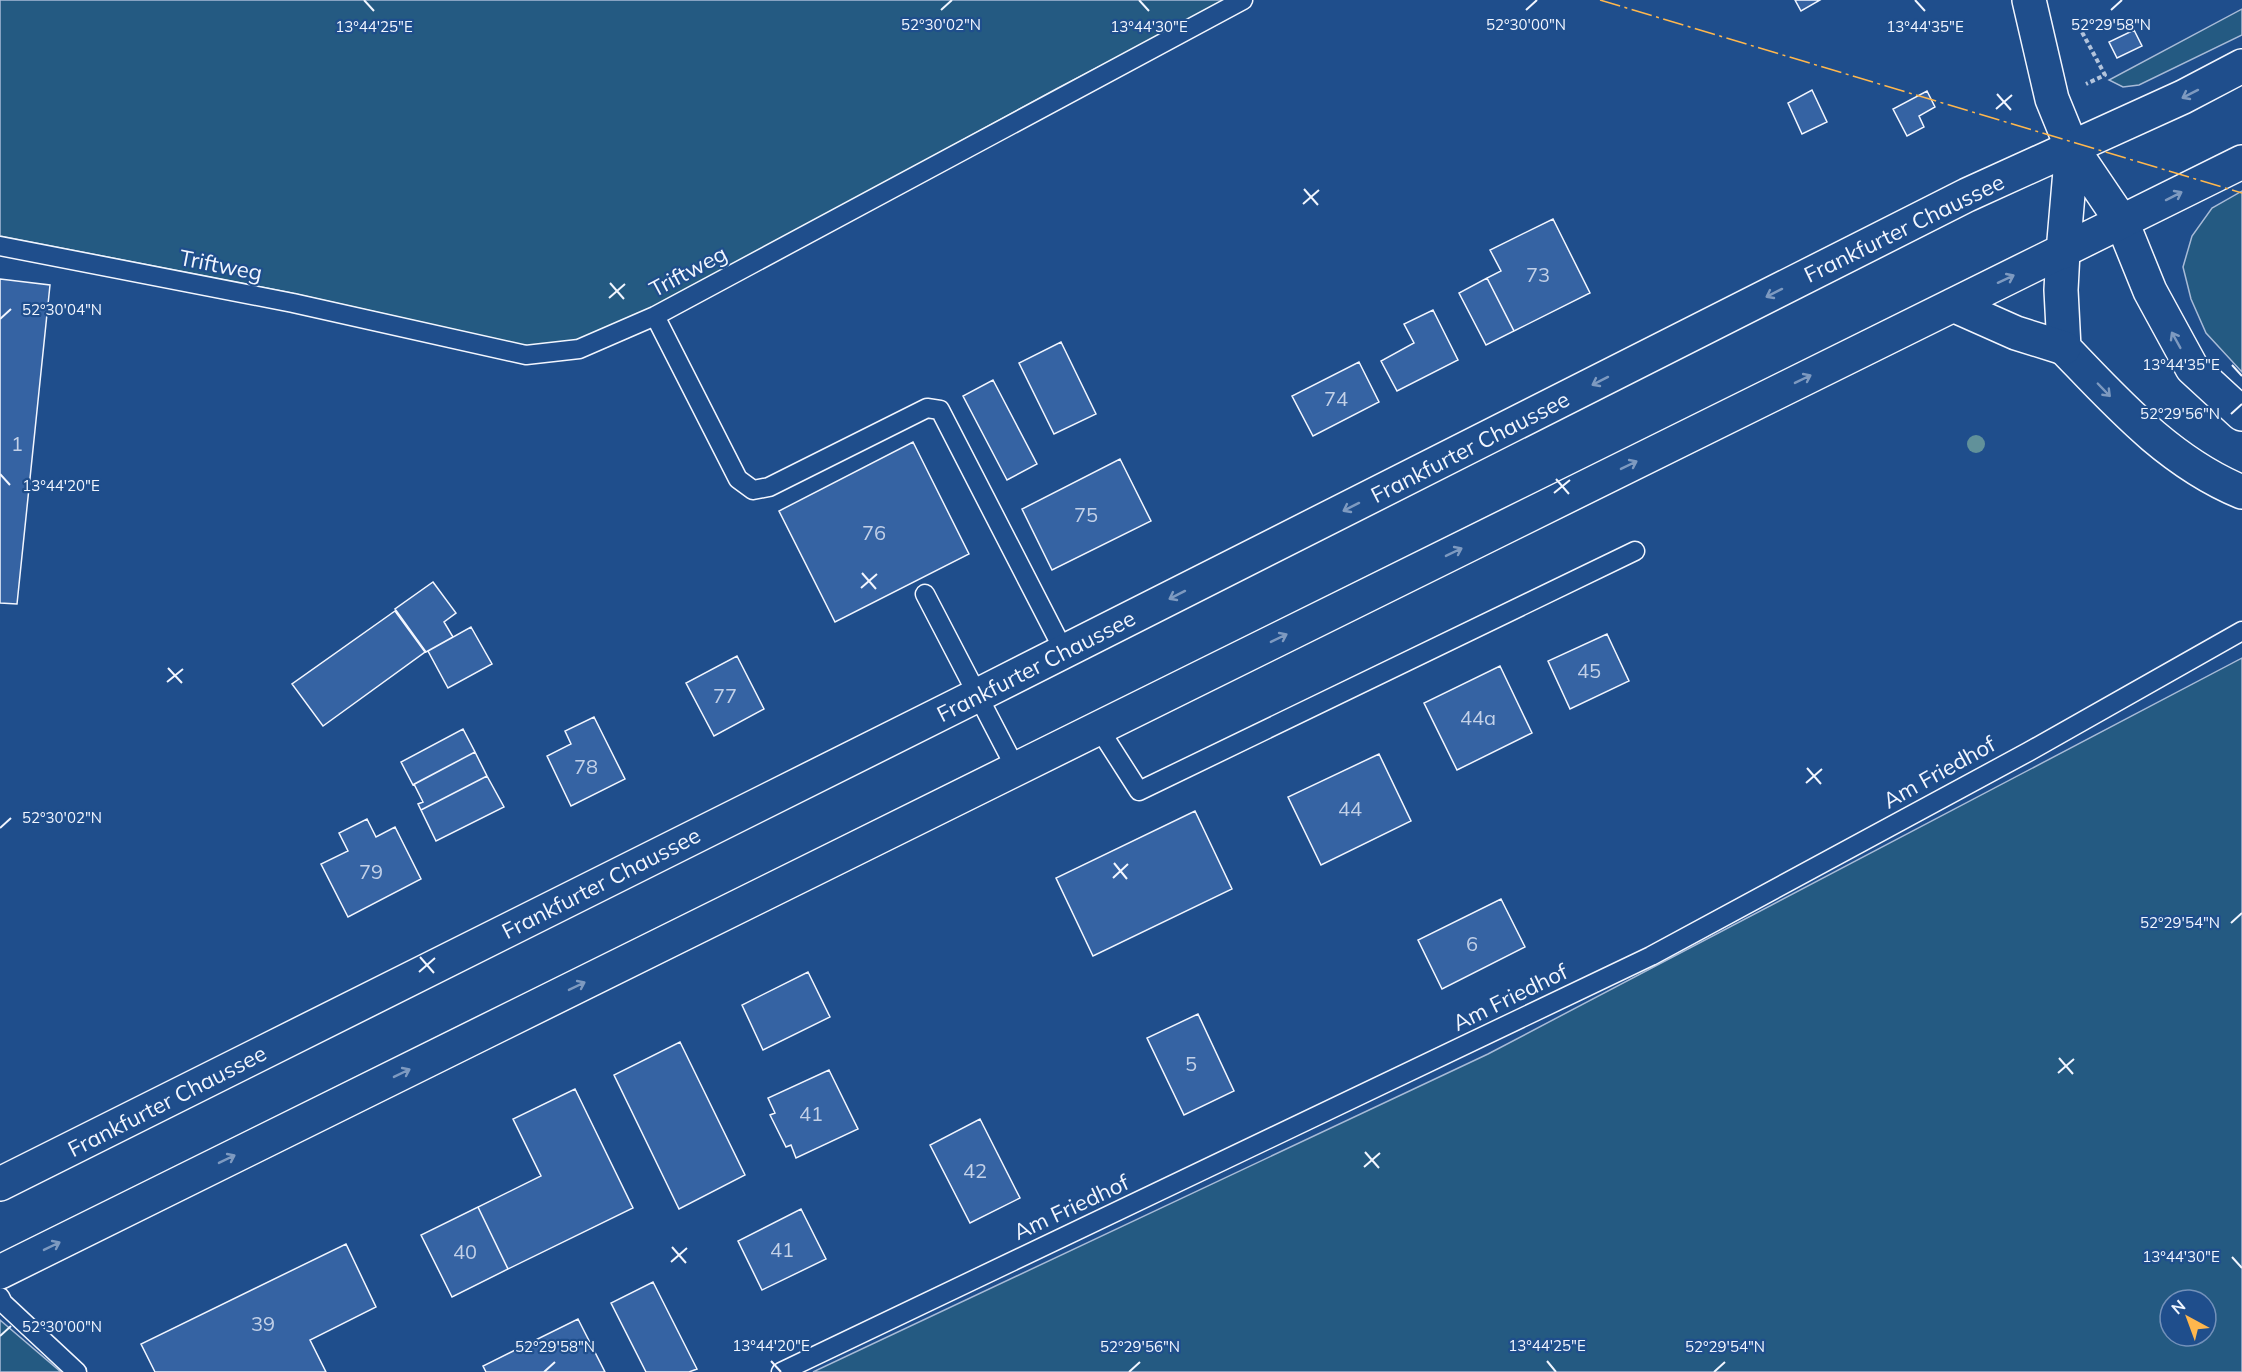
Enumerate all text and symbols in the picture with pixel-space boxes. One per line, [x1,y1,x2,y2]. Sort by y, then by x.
text: 52°30'02"N [901,15,981,34]
text: 52°30'00"N [1486,15,1566,34]
text: 52°29'58"N [2071,15,2151,34]
text: 13°44'25"E [335,17,413,36]
text: 13°44'30"E [1110,17,1188,36]
text: 13°44'35"E [1886,17,1964,36]
one-way arrow [2182,88,2200,100]
street label: Frankfurter Chaussee [1799,167,2009,289]
one-way arrow [2164,190,2182,201]
street label: Triftweg [644,239,732,303]
street label: Triftweg [177,243,265,287]
house number: 73 [1526,262,1550,287]
one-way arrow [1996,272,2014,284]
one-way arrow [1765,288,1783,299]
text: 52°30'04"N [22,300,102,319]
one-way arrow [2170,332,2182,349]
text: 13°44'35"E [2142,355,2220,374]
one-way arrow [1794,372,1812,384]
one-way arrow [1591,376,1609,387]
one-way arrow [2097,382,2112,397]
street label: Frankfurter Chaussee [1366,385,1574,509]
house number: 74 [1324,386,1348,411]
text: 52°29'56"N [2140,404,2220,423]
house number: 1 [11,431,23,456]
one-way arrow [1619,459,1637,471]
text: 13°44'20"E [22,476,100,495]
house number: 75 [1074,502,1098,527]
one-way arrow [1342,502,1360,513]
house number: 76 [862,520,886,545]
one-way arrow [1444,545,1462,557]
one-way arrow [1168,589,1186,601]
street label: Frankfurter Chaussee [932,604,1140,728]
one-way arrow [1270,632,1288,644]
house number: 45 [1577,658,1601,683]
house number: 77 [713,683,737,708]
house number: 44a [1460,705,1496,730]
street label: Am Friedhof [1878,729,2001,814]
house number: 78 [574,754,598,779]
house number: 44 [1338,796,1362,821]
text: 52°30'02"N [22,808,102,827]
street label: Frankfurter Chaussee [497,821,705,945]
house number: 79 [359,859,383,884]
text: 52°29'54"N [2140,913,2220,932]
house number: 6 [1466,931,1478,956]
street label: Am Friedhof [1448,957,1573,1037]
one-way arrow [567,980,585,992]
street label: Frankfurter Chaussee [63,1039,271,1163]
house number: 5 [1185,1051,1197,1076]
one-way arrow [392,1067,410,1078]
house number: 41 [799,1101,823,1126]
one-way arrow [218,1153,236,1165]
house number: 42 [963,1158,987,1183]
street label: Am Friedhof [1009,1168,1134,1246]
house number: 41 [770,1237,794,1262]
house number: 40 [453,1239,477,1264]
one-way arrow [43,1240,61,1251]
text: 13°44'30"E [2142,1247,2220,1266]
north arrow [2158,1288,2218,1348]
text: N [2167,1295,2189,1318]
house number: 39 [251,1311,275,1336]
text: 52°30'00"N [22,1317,102,1336]
text: 13°44'20"E [732,1336,810,1355]
text: 13°44'25"E [1508,1336,1586,1355]
text: 52°29'58"N [515,1337,595,1356]
text: 52°29'56"N [1100,1337,1180,1356]
text: 52°29'54"N [1685,1337,1765,1356]

